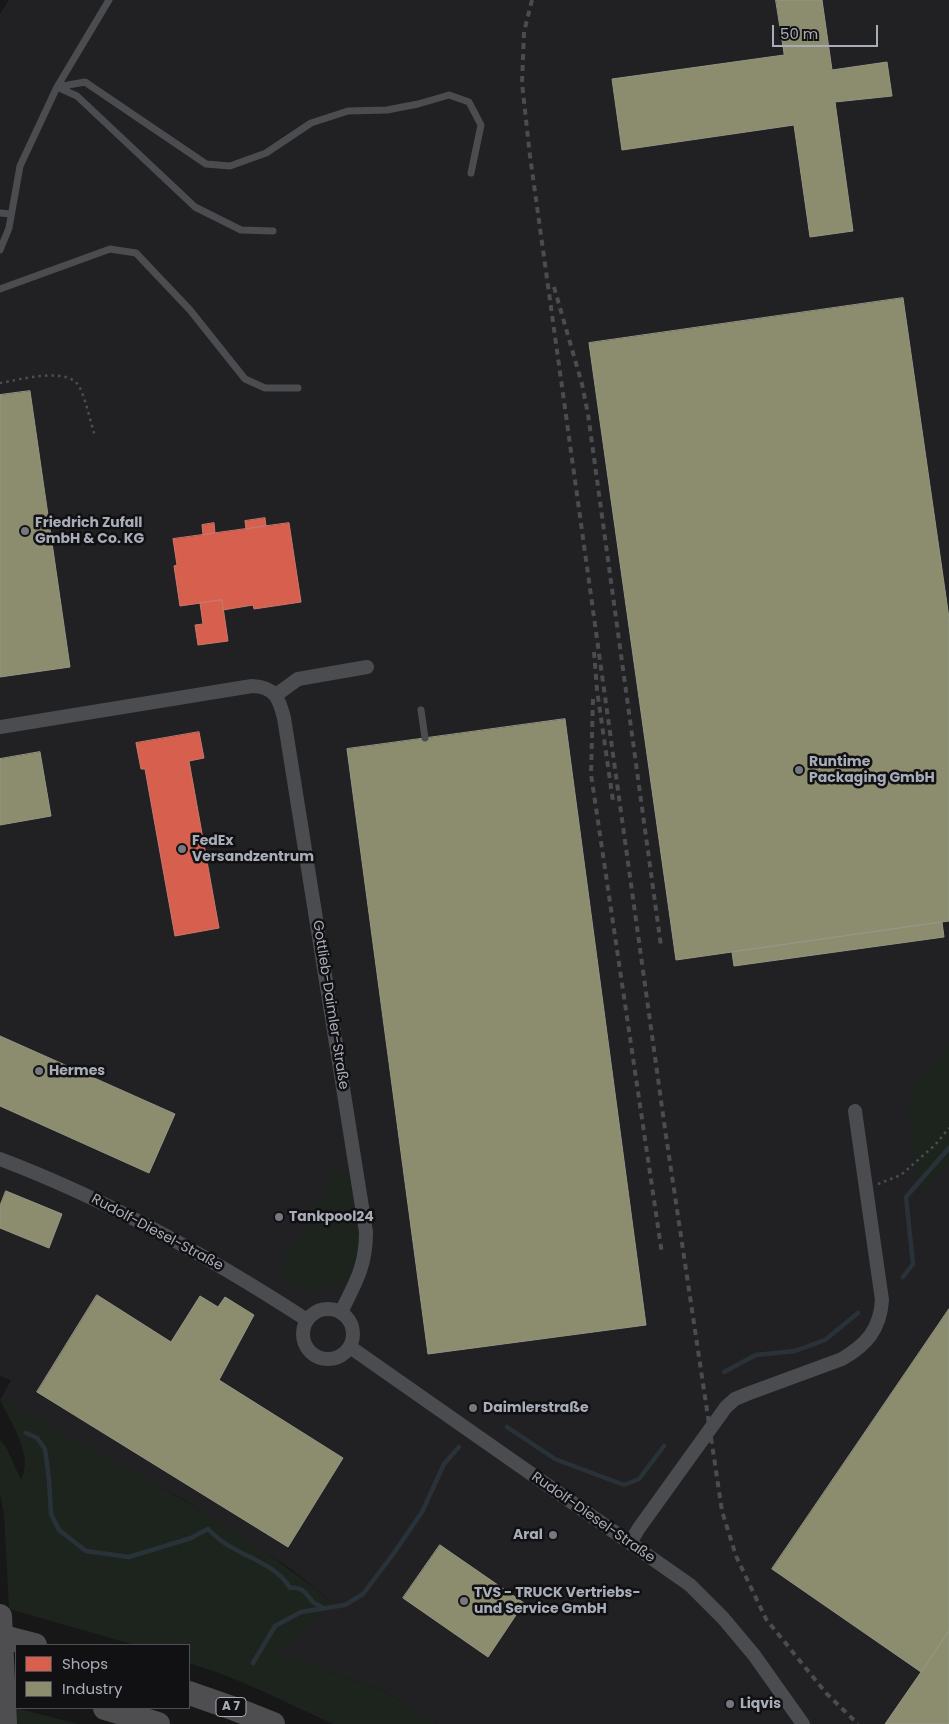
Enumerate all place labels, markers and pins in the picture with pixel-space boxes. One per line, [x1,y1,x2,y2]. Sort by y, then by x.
place label: Friedrich Zufall GmbH & Co. KG [35,515,144,548]
marker: Friedrich Zufall GmbH & Co. KG [19,525,31,537]
place label: Runtime Packaging GmbH [809,754,935,786]
marker: Runtime Packaging GmbH [793,764,805,776]
place label: FedEx Versandzentrum [192,833,314,866]
marker: FedEx Versandzentrum [176,843,188,855]
place label: Hermes [49,1063,105,1079]
marker: Hermes [33,1065,45,1077]
place label: Tankpool24 [289,1209,374,1225]
marker: Tankpool24 [273,1211,285,1223]
place label: Daimlerstraße [483,1400,589,1416]
marker: Daimlerstraße [467,1402,479,1414]
place label: Aral [513,1527,543,1543]
marker: Aral [547,1529,559,1541]
place label: TVS - TRUCK Vertriebs- und Service GmbH [474,1585,641,1618]
marker: TVS - TRUCK Vertriebs- und Service GmbH [458,1595,470,1607]
place label: Liqvis [740,1696,781,1712]
marker: Liqvis [724,1698,736,1710]

